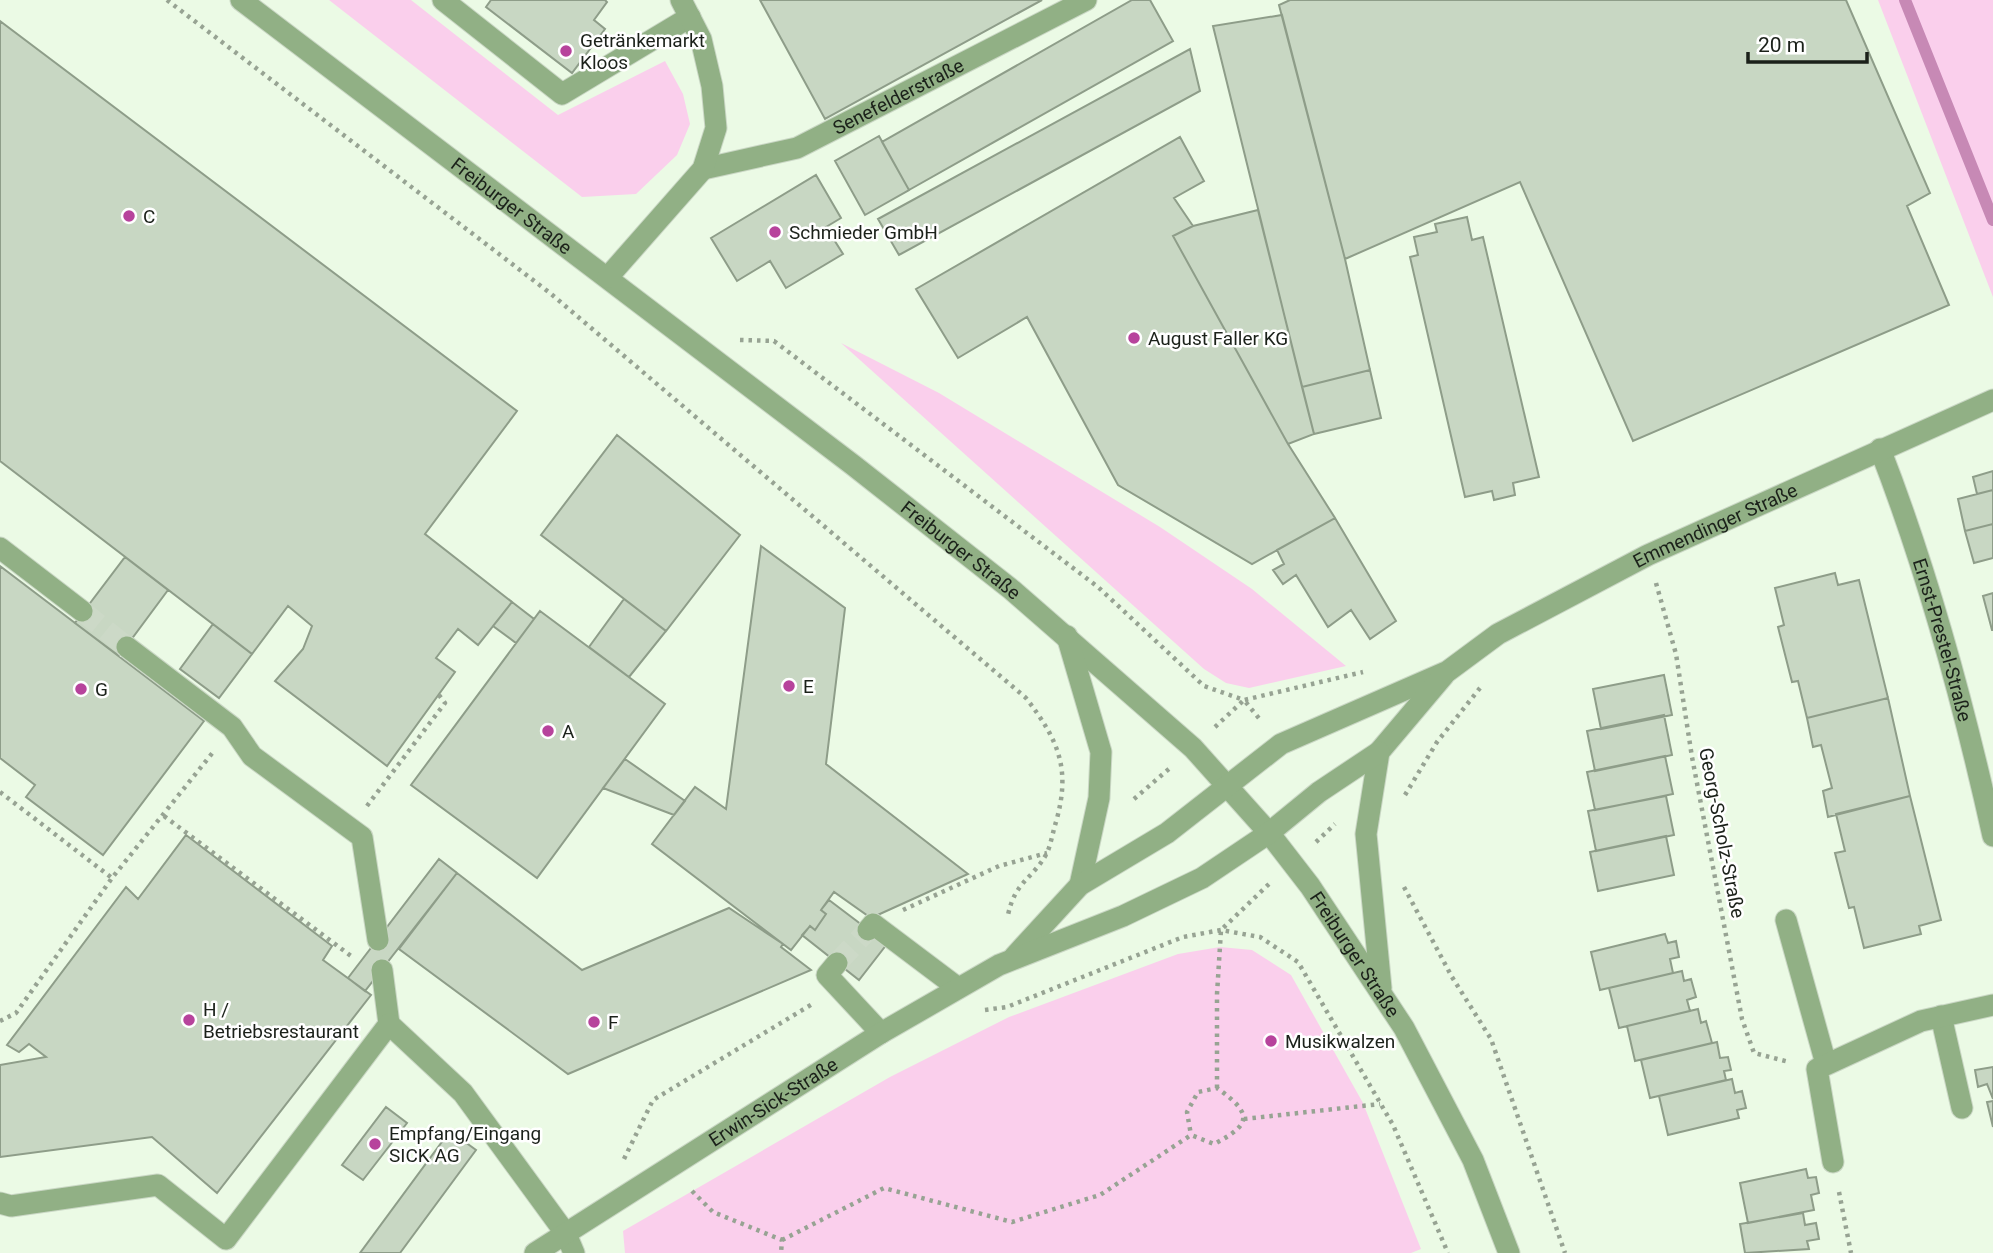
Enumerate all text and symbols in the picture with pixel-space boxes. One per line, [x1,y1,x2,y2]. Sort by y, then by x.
scale bar [1748,21,1867,65]
place label: Getränkemarkt Kloos [580,29,705,74]
text: 20 m [1758,33,1805,57]
marker: Getränkemarkt Kloos [558,43,574,59]
street label: Senefelderstraße [829,53,968,139]
street label: Freiburger Straße [447,152,577,259]
place label: C [143,205,155,228]
marker: C [121,208,137,224]
place label: Schmieder GmbH [789,221,938,244]
marker: Schmieder GmbH [767,224,783,240]
place label: August Faller KG [1148,327,1288,350]
marker: August Faller KG [1126,330,1142,346]
street label: Emmendinger Straße [1629,478,1801,572]
street label: Freiburger Straße [897,496,1026,604]
street label: Ernst-Prestel-Straße [1908,555,1977,724]
place label: E [803,675,814,698]
place label: G [95,678,108,701]
marker: E [781,678,797,694]
marker: G [73,681,89,697]
place label: A [562,720,575,743]
marker: A [540,723,556,739]
street label: Georg-Scholz-Straße [1694,746,1750,920]
street label: Freiburger Straße [1305,887,1405,1021]
place label: H / Betriebsrestaurant [203,998,359,1043]
place label: F [608,1011,619,1034]
marker: H / Betriebsrestaurant [181,1012,197,1028]
marker: F [586,1014,602,1030]
place label: Musikwalzen [1285,1030,1395,1053]
marker: Musikwalzen [1263,1033,1279,1049]
street label: Erwin-Sick-Straße [704,1052,842,1151]
place label: Empfang/Eingang SICK AG [389,1122,541,1167]
marker: Empfang/Eingang SICK AG [367,1136,383,1152]

